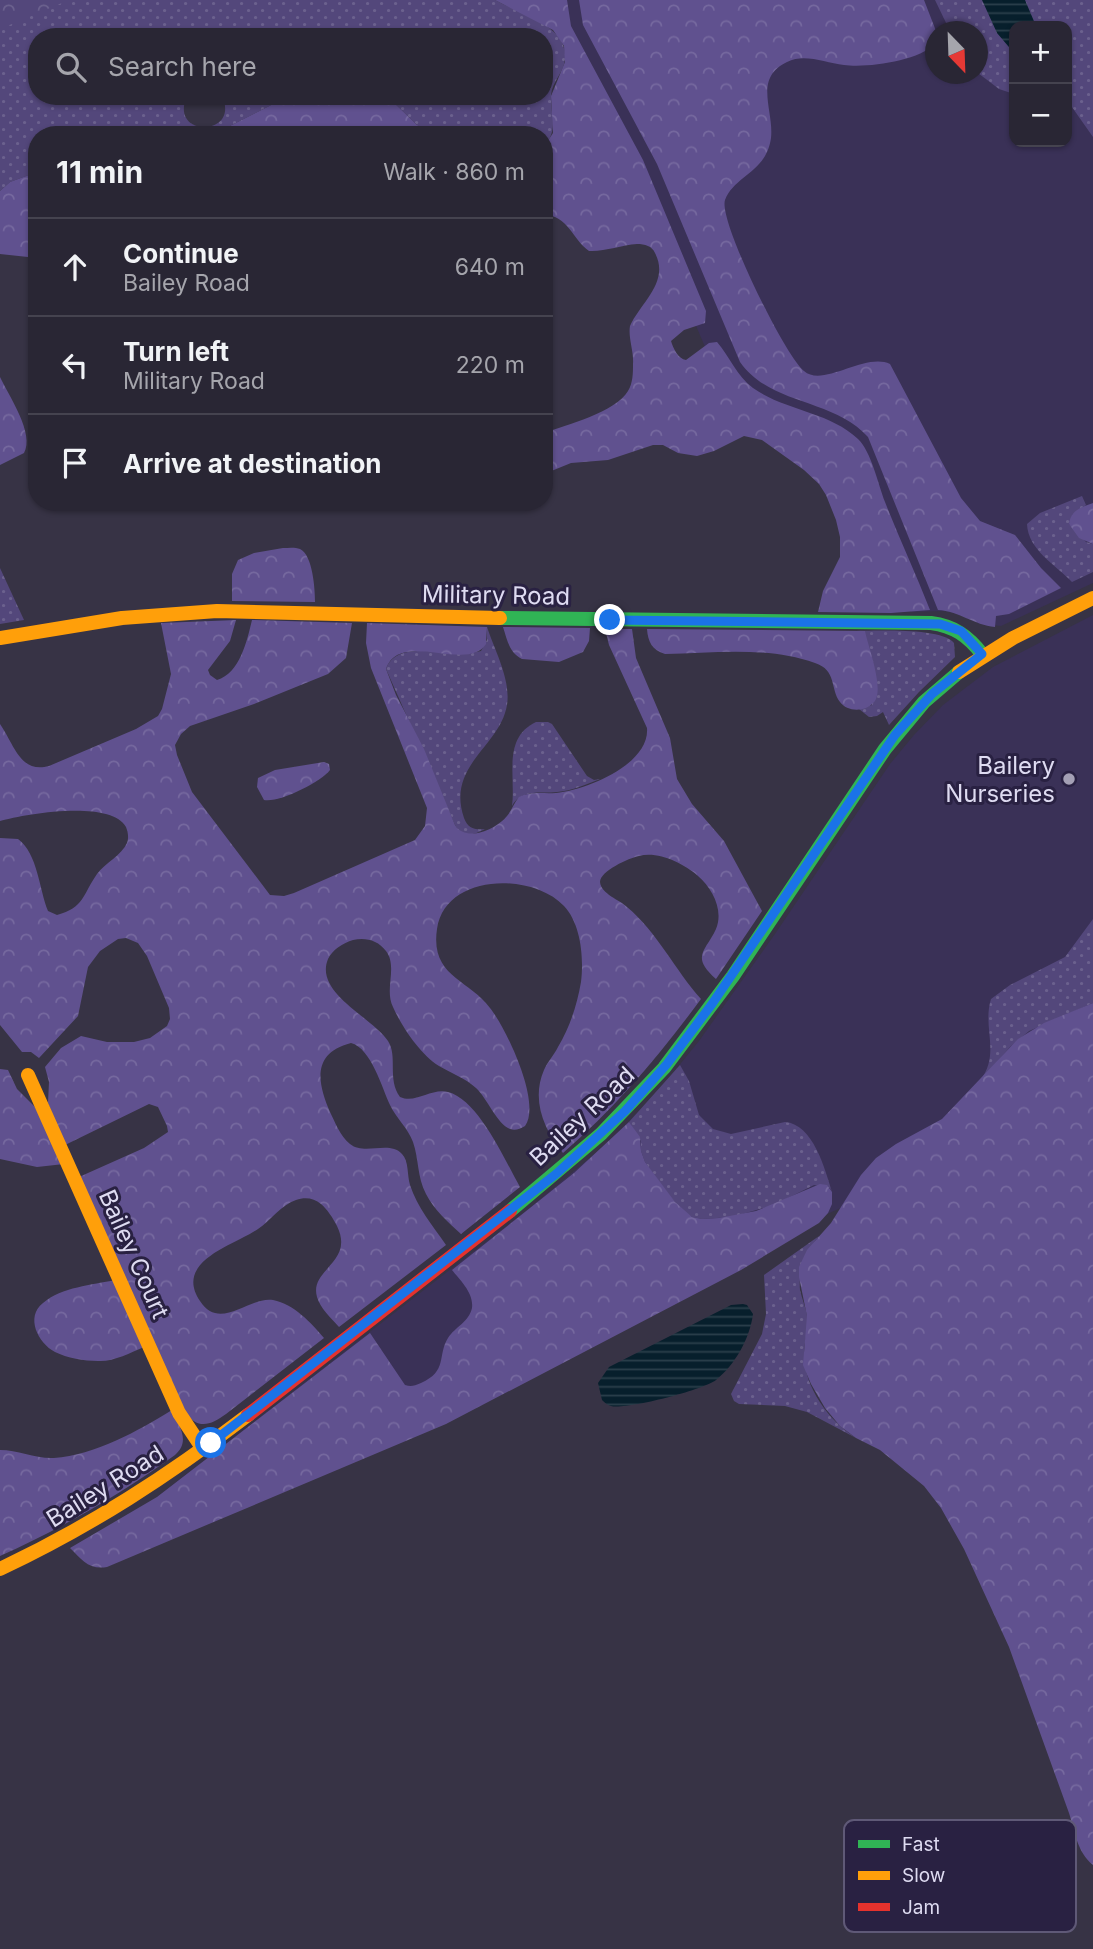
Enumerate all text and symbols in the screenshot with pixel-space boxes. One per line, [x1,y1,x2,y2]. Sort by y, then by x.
north arrow [925,21,988,84]
map controls [1009,21,1072,147]
button: + [1009,21,1072,84]
search box [28,28,553,105]
icon: search [52,48,90,86]
text: Search here [108,51,257,82]
button: − [1009,84,1072,147]
text: 11 min [56,154,143,190]
text: Walk · 860 m [383,158,525,186]
text: Continue [123,238,239,269]
icon: ahead [56,248,94,286]
text: 640 m [455,253,525,281]
text: Bailey Road [123,269,250,297]
text: Turn left [123,336,229,367]
icon: left [56,346,94,384]
text: 220 m [456,351,525,379]
text: Military Road [123,367,265,395]
icon: arrive [56,444,94,482]
text: Arrive at destination [123,448,382,479]
street label: Military Road [422,579,570,611]
route end [594,604,625,635]
place label: Bailery Nurseries [945,751,1055,808]
marker: Bailery Nurseries [1061,771,1077,787]
street label: Bailey Road [524,1060,640,1172]
street label: Bailey Court [93,1185,175,1323]
route start [195,1427,226,1458]
street label: Bailey Road [41,1439,169,1533]
legend [844,1820,1076,1932]
text: Fast [902,1833,940,1856]
text: Slow [902,1864,945,1887]
text: Jam [902,1896,940,1919]

